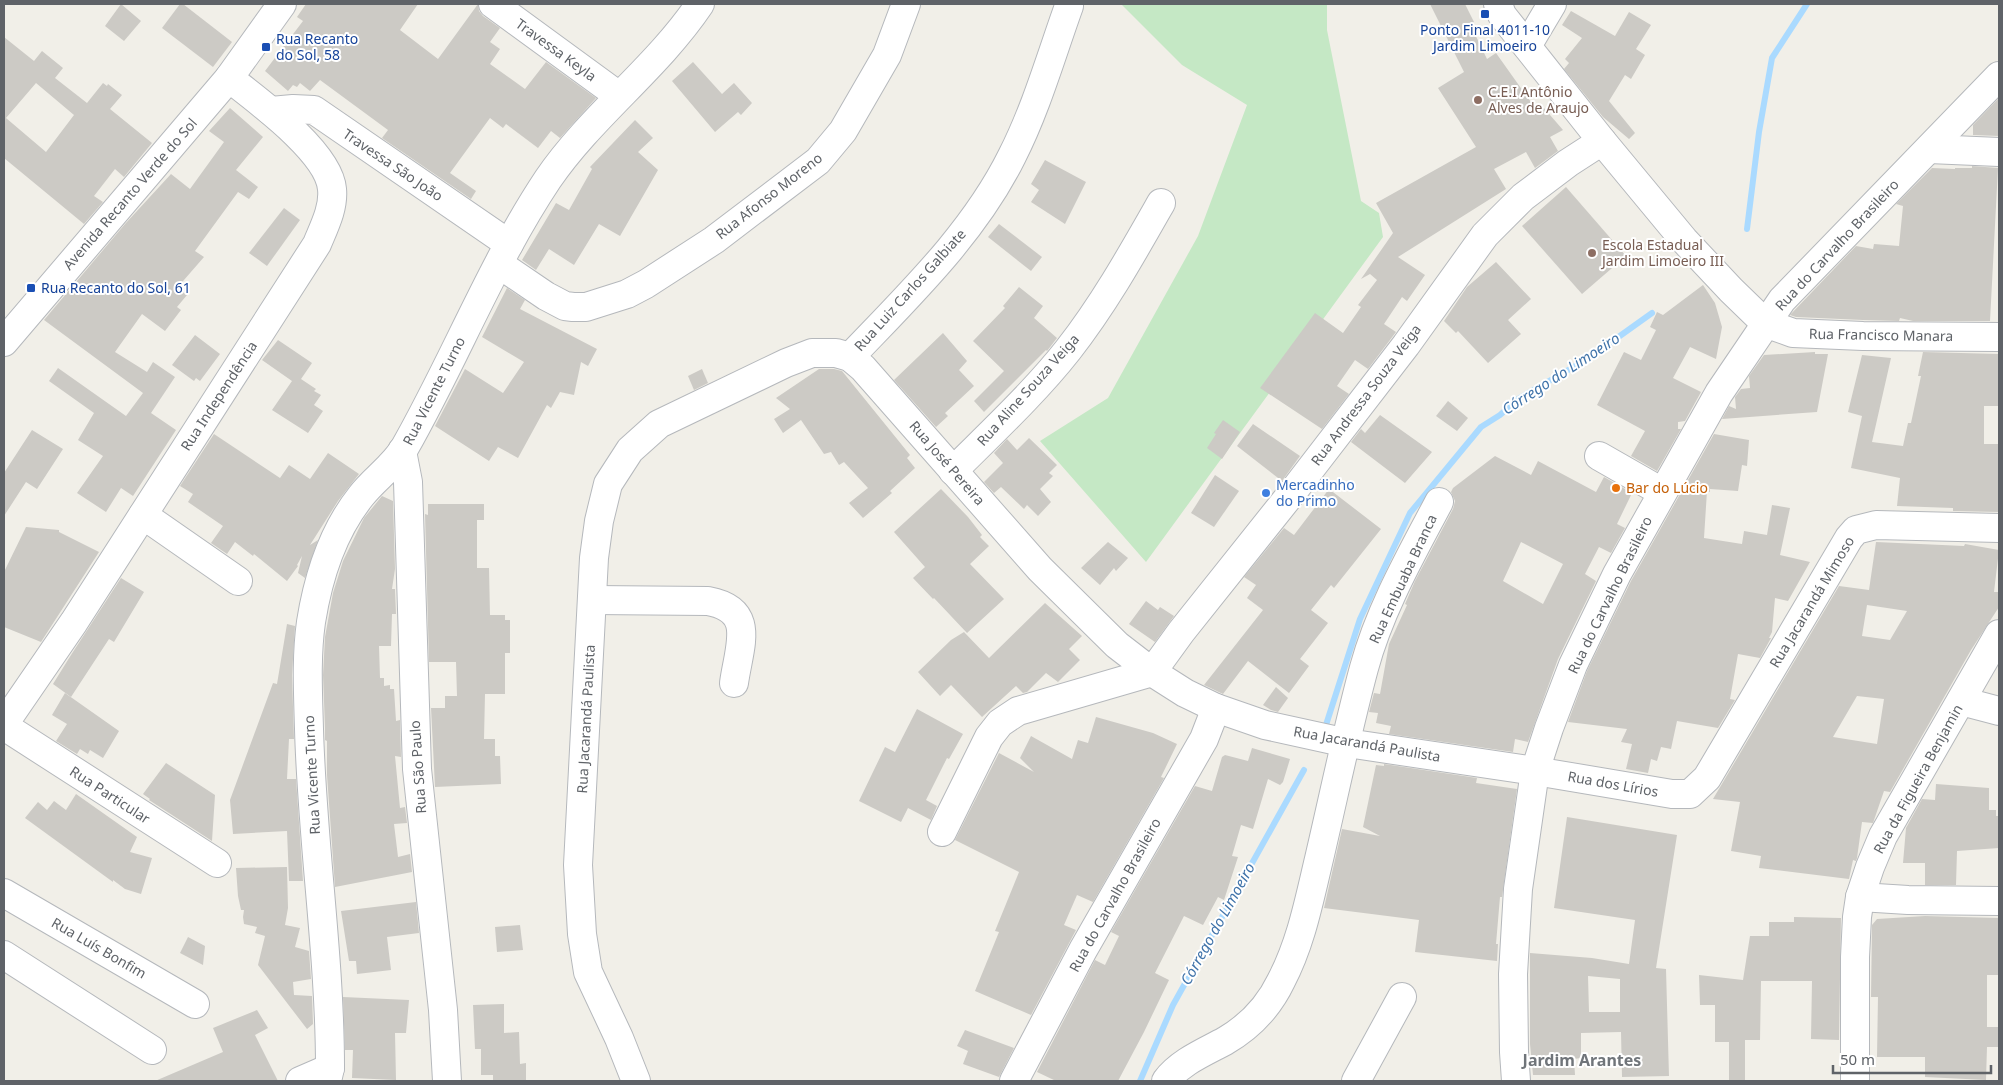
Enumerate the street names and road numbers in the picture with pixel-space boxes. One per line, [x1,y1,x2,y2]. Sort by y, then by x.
street label: Travessa Keyla [512,14,600,85]
street label: Avenida Recanto Verde do Sol [58,114,201,274]
street label: Travessa São João [340,124,447,205]
street label: Rua Afonso Moreno [712,148,826,243]
street label: Rua do Carvalho Brasileiro [1771,175,1903,314]
street label: Rua Luiz Carlos Galbiate [850,224,970,355]
street label: Rua Andressa Souza Veiga [1306,320,1425,469]
street label: Rua Francisco Manara [1809,324,1953,345]
street label: Rua Aline Souza Veiga [972,330,1083,450]
street label: Rua Vicente Turno [398,333,469,448]
street label: Rua Independência [176,337,261,454]
street label: Rua José Pereira [905,416,989,509]
street label: Rua Embuaba Branca [1364,511,1441,647]
street label: Rua do Carvalho Brasileiro [1563,513,1656,677]
street label: Rua Jacarandá Mimoso [1765,532,1858,671]
street label: Rua Jacarandá Paulista [572,644,599,794]
street label: Rua da Figueira Benjamin [1869,701,1967,857]
street label: Rua Vicente Turno [299,715,324,835]
street label: Rua São Paulo [405,720,430,814]
street label: Rua Jacarandá Paulista [1292,721,1442,766]
street label: Rua Particular [66,761,154,828]
street label: Rua dos Lírios [1566,766,1660,801]
street label: Rua do Carvalho Brasileiro [1064,814,1165,975]
street label: Rua Luís Bonfim [48,913,150,982]

